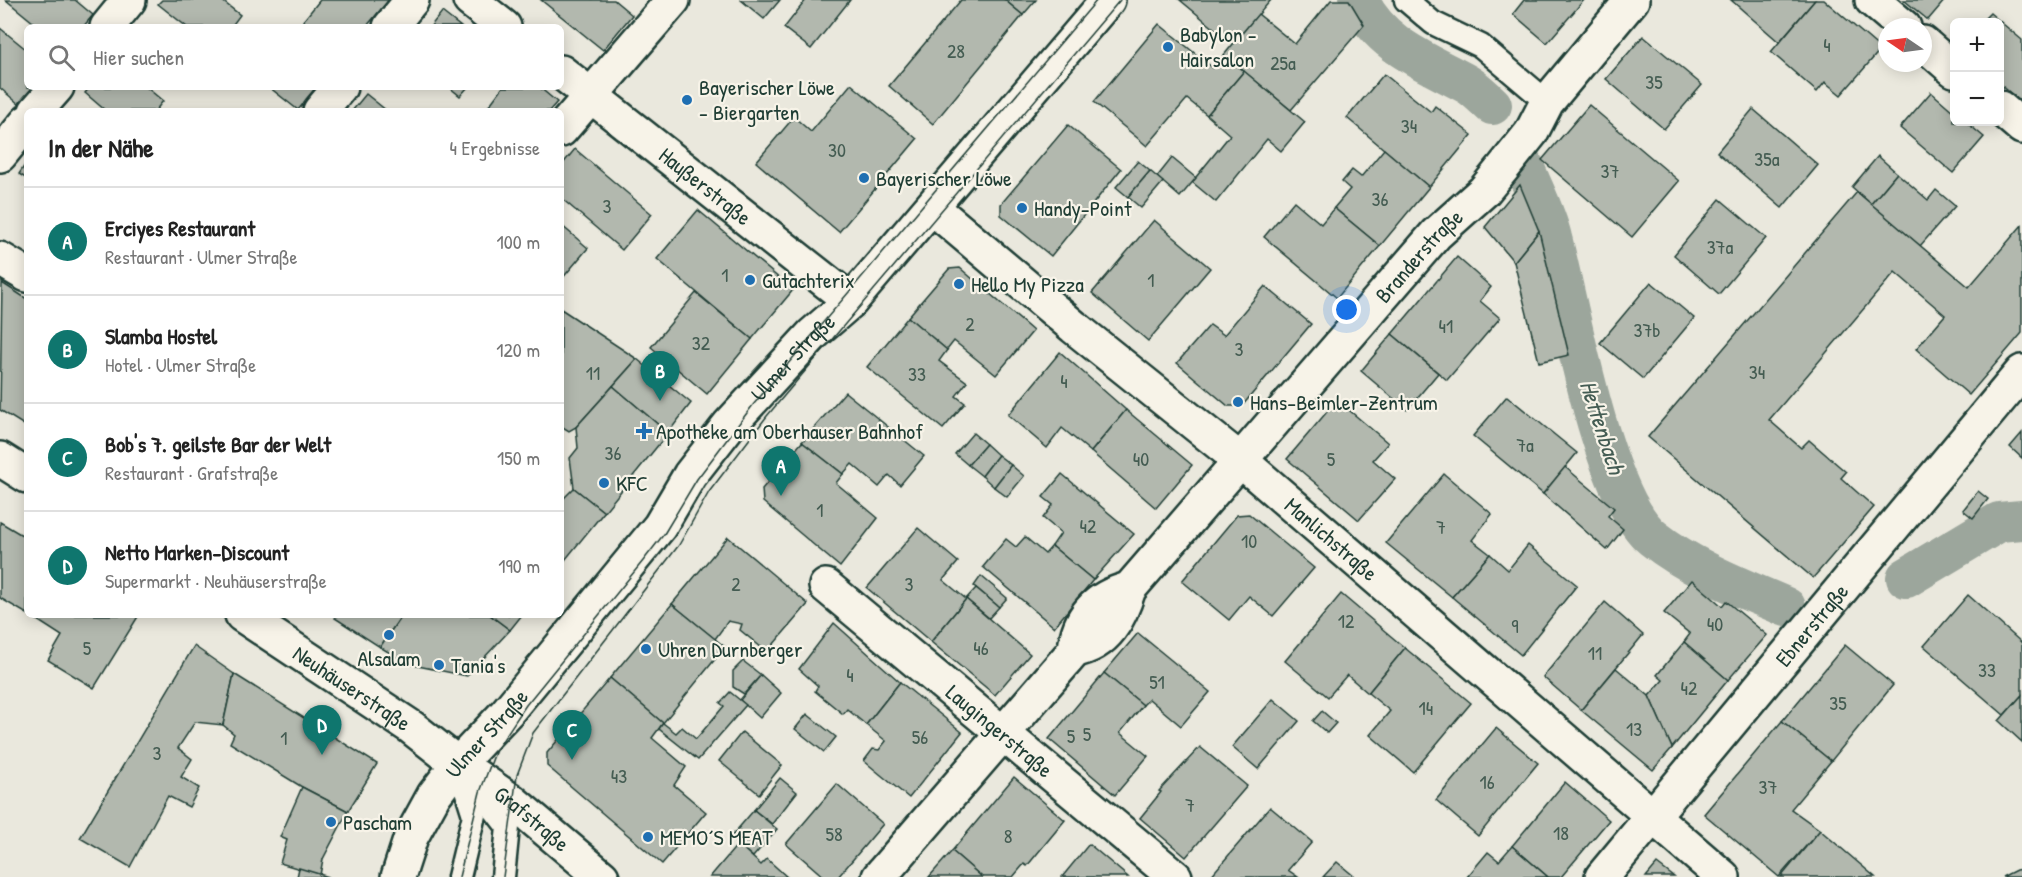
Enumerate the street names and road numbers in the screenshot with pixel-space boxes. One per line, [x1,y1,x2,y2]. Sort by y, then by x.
street label: Haußerstraße [653,140,758,232]
street label: Branderstraße [1368,202,1470,309]
street label: Ulmer Straße [744,307,841,407]
street label: Manlichstraße [1279,490,1384,588]
street label: Ebnerstraße [1768,577,1855,673]
street label: Neuhäuserstraße [287,638,417,738]
street label: Laugingerstraße [940,677,1060,784]
street label: Ulmer Straße [438,682,535,784]
street label: Grafstraße [489,778,576,858]

